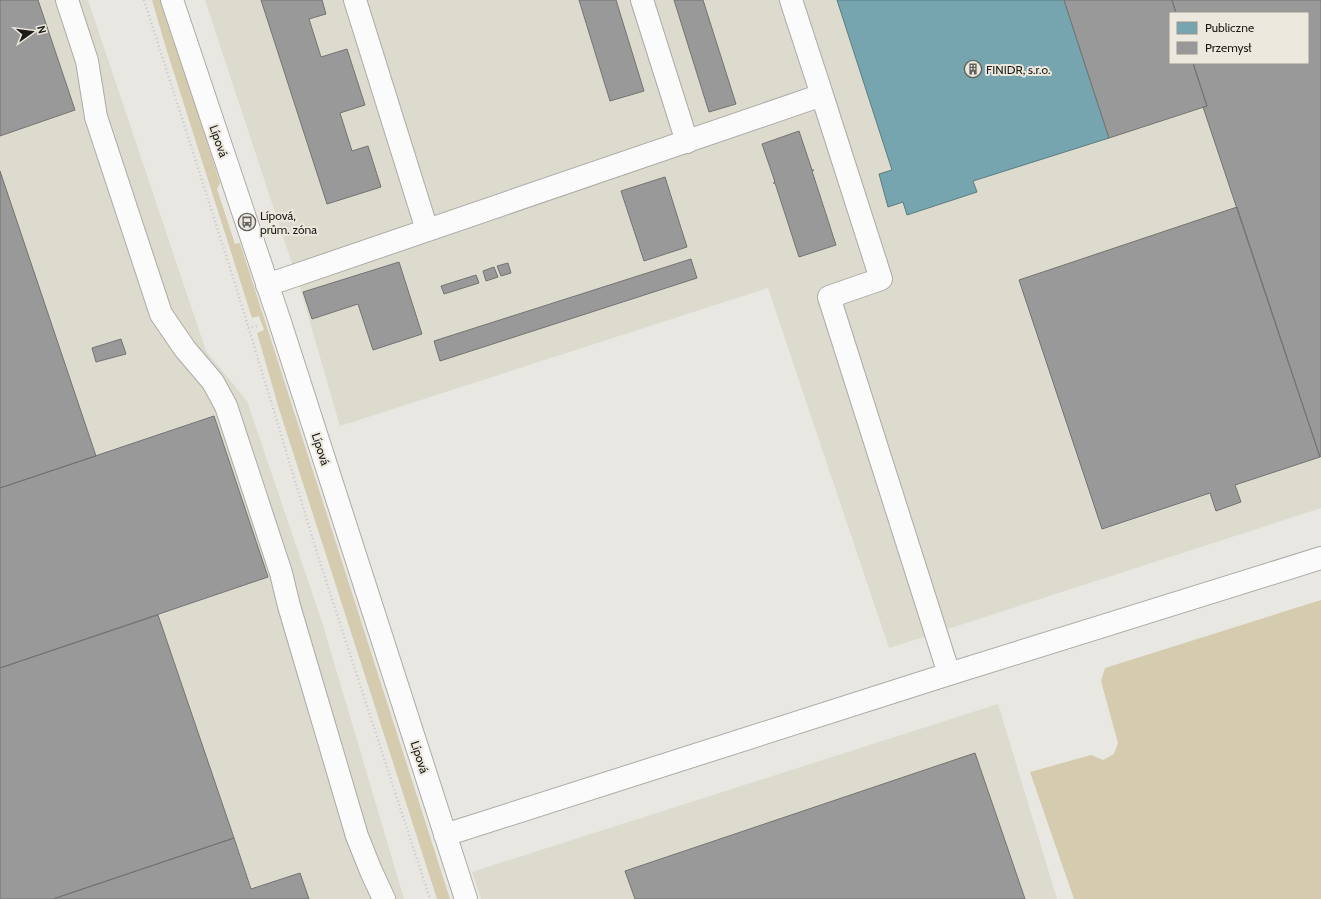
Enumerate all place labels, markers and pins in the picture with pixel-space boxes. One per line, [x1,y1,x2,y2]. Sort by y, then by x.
building icon: FINIDR, s.r.o. [963,59,983,79]
place label: FINIDR, s.r.o. [986,62,1051,77]
place label: Lípová, prům. zóna [260,208,317,237]
bus stop icon: Lípová, prům. zóna [237,212,257,232]

